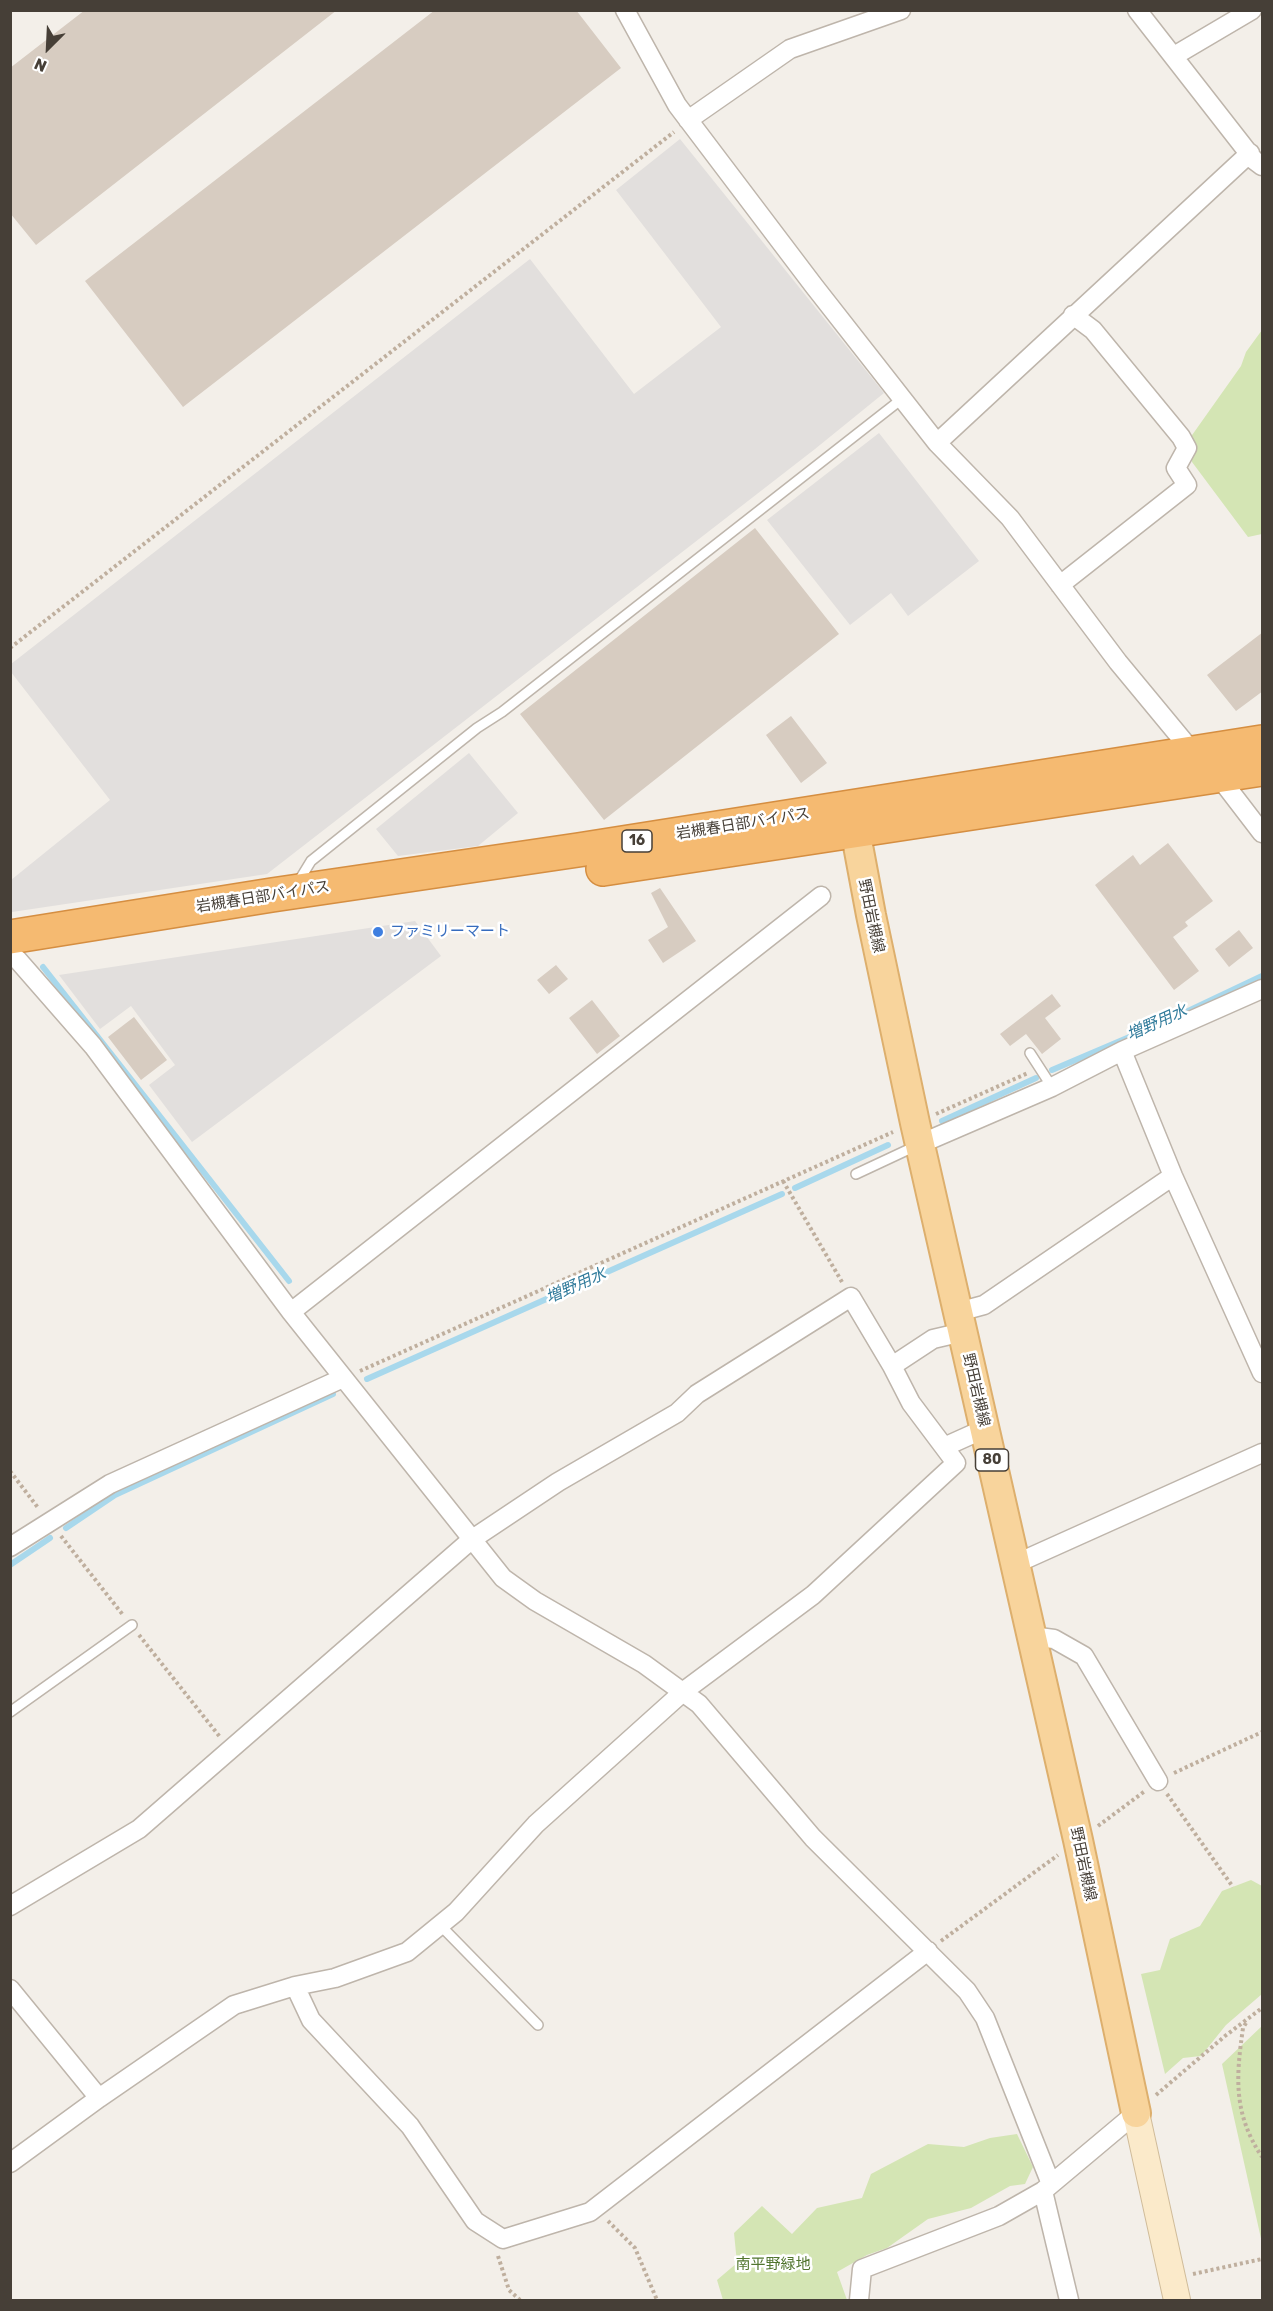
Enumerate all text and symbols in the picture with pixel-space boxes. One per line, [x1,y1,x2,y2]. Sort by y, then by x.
north arrow [18,18,78,78]
text: N [31,54,50,76]
street label: 岩槻春日部バイパス [675,805,811,843]
road number: 16 [622,830,652,852]
street label: 野田岩槻線 [854,877,888,955]
street label: 岩槻春日部バイパス [195,878,331,916]
place label: ファミリーマート [390,923,510,941]
marker: ファミリーマート [371,925,385,939]
water label: 増野用水 [1124,1001,1190,1045]
water label: 増野用水 [543,1264,609,1308]
street label: 野田岩槻線 [959,1351,993,1429]
road number: 80 [976,1449,1008,1471]
street label: 野田岩槻線 [1066,1825,1100,1903]
park label: 南平野緑地 [736,2256,810,2274]

